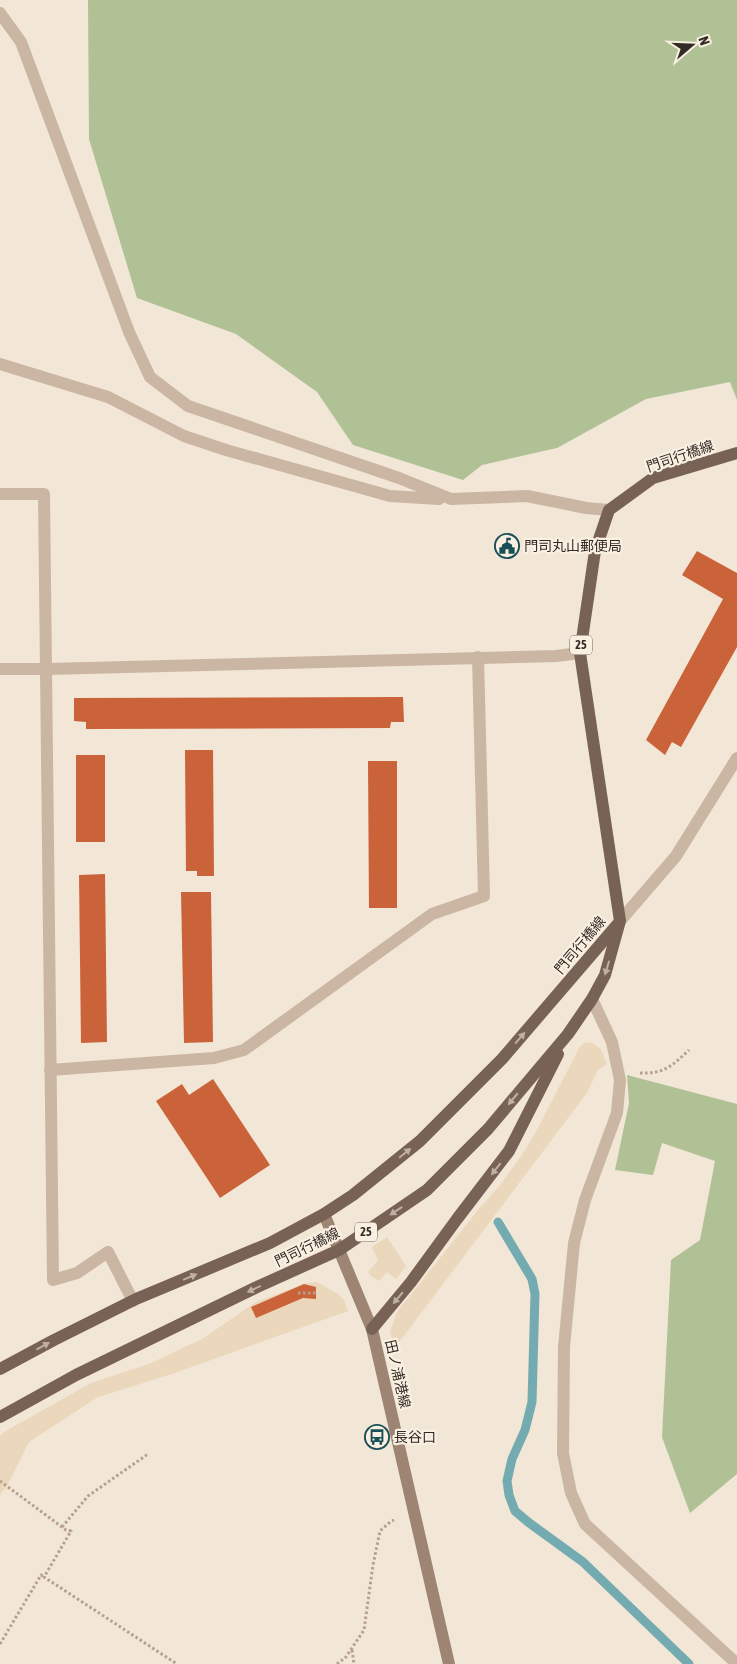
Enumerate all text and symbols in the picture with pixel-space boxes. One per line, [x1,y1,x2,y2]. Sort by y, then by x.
north arrow [667,20,717,70]
text: N [695,34,713,47]
street label: 門司行橋線 [644,437,716,475]
public building icon: 門司丸山郵便局 [494,533,520,559]
place label: 門司丸山郵便局 [524,538,622,554]
road number: 25 [570,636,592,654]
street label: 門司行橋線 [551,913,609,977]
one-way arrow [602,961,610,976]
one-way arrow [514,1033,526,1045]
one-way arrow [507,1093,518,1106]
one-way arrow [398,1147,411,1158]
one-way arrow [490,1162,501,1175]
one-way arrow [389,1206,403,1216]
road number: 25 [355,1222,377,1242]
street label: 門司行橋線 [272,1224,342,1270]
one-way arrow [183,1272,197,1280]
one-way arrow [247,1285,261,1293]
one-way arrow [392,1292,403,1305]
street label: 田ノ浦港線 [382,1338,414,1410]
one-way arrow [35,1342,50,1350]
bus stop icon: 長谷口 [364,1424,390,1450]
place label: 長谷口 [394,1429,436,1445]

